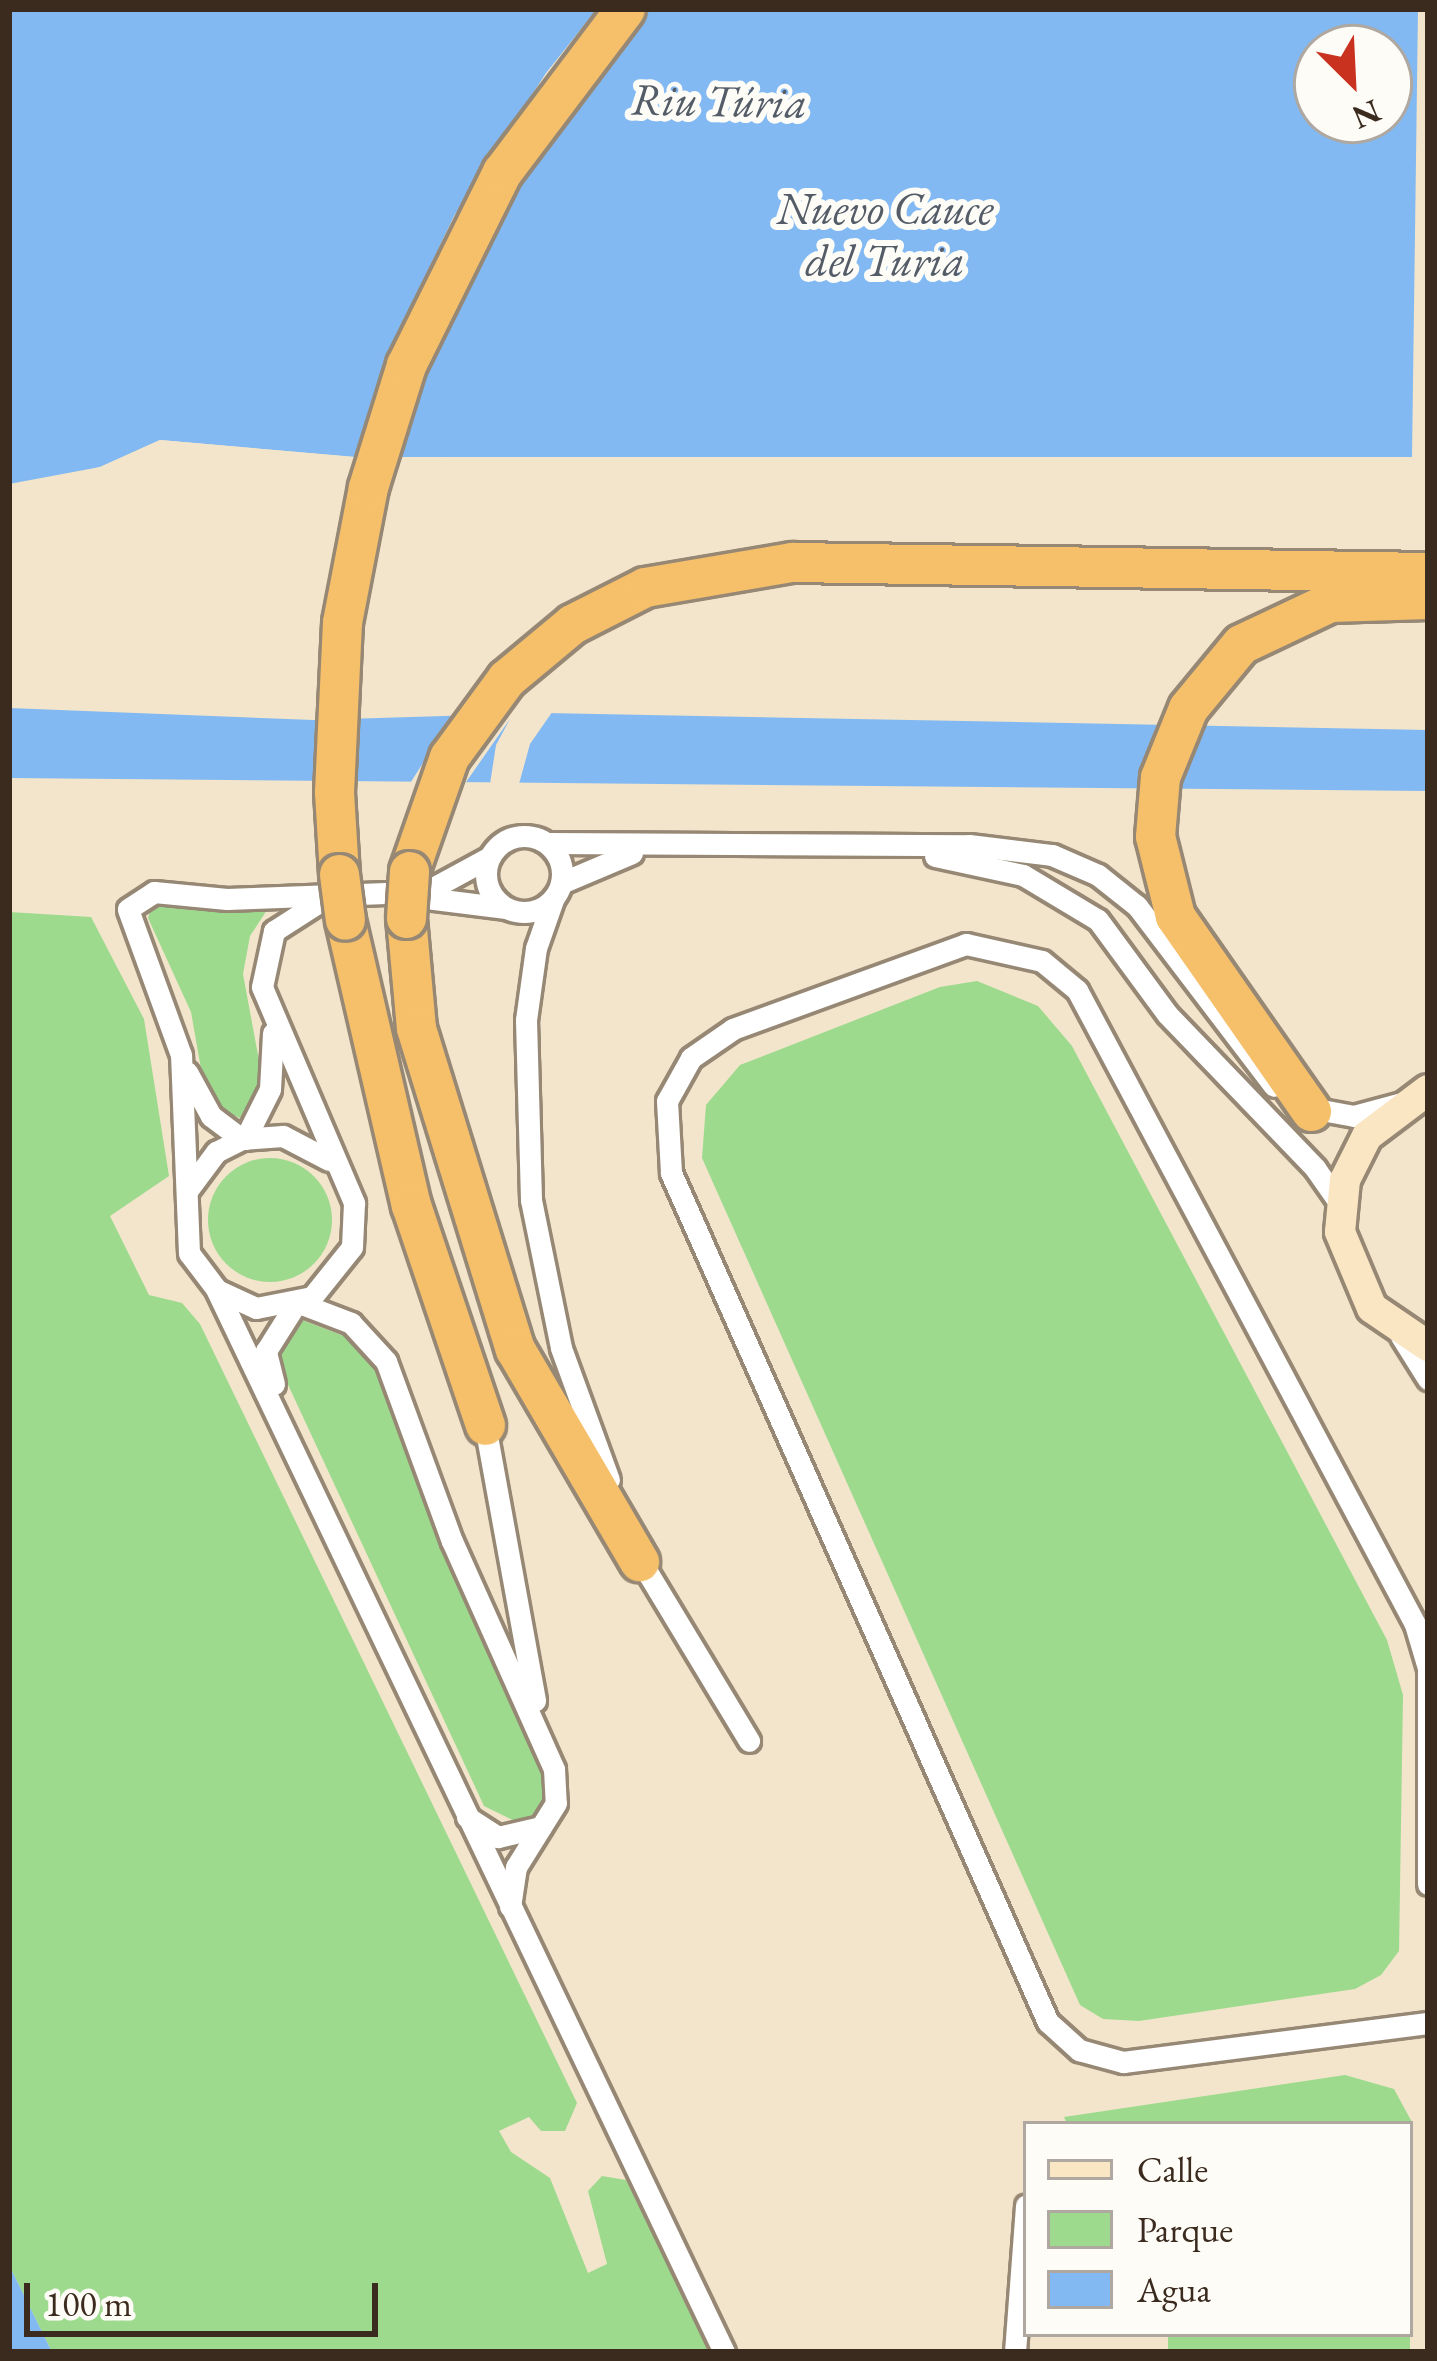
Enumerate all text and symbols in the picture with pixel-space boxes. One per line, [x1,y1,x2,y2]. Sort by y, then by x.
north arrow [1293,24,1413,144]
water label: Riu Túria [630,72,808,130]
text: N [1346,90,1388,140]
water label: Nuevo Cauce del Turia [776,182,994,288]
legend [1023,2121,1413,2337]
text: Calle [1137,2146,1208,2193]
text: Parque [1137,2206,1233,2253]
scale bar [30,2259,384,2333]
text: Agua [1137,2266,1211,2313]
text: 100 m [45,2280,132,2327]

